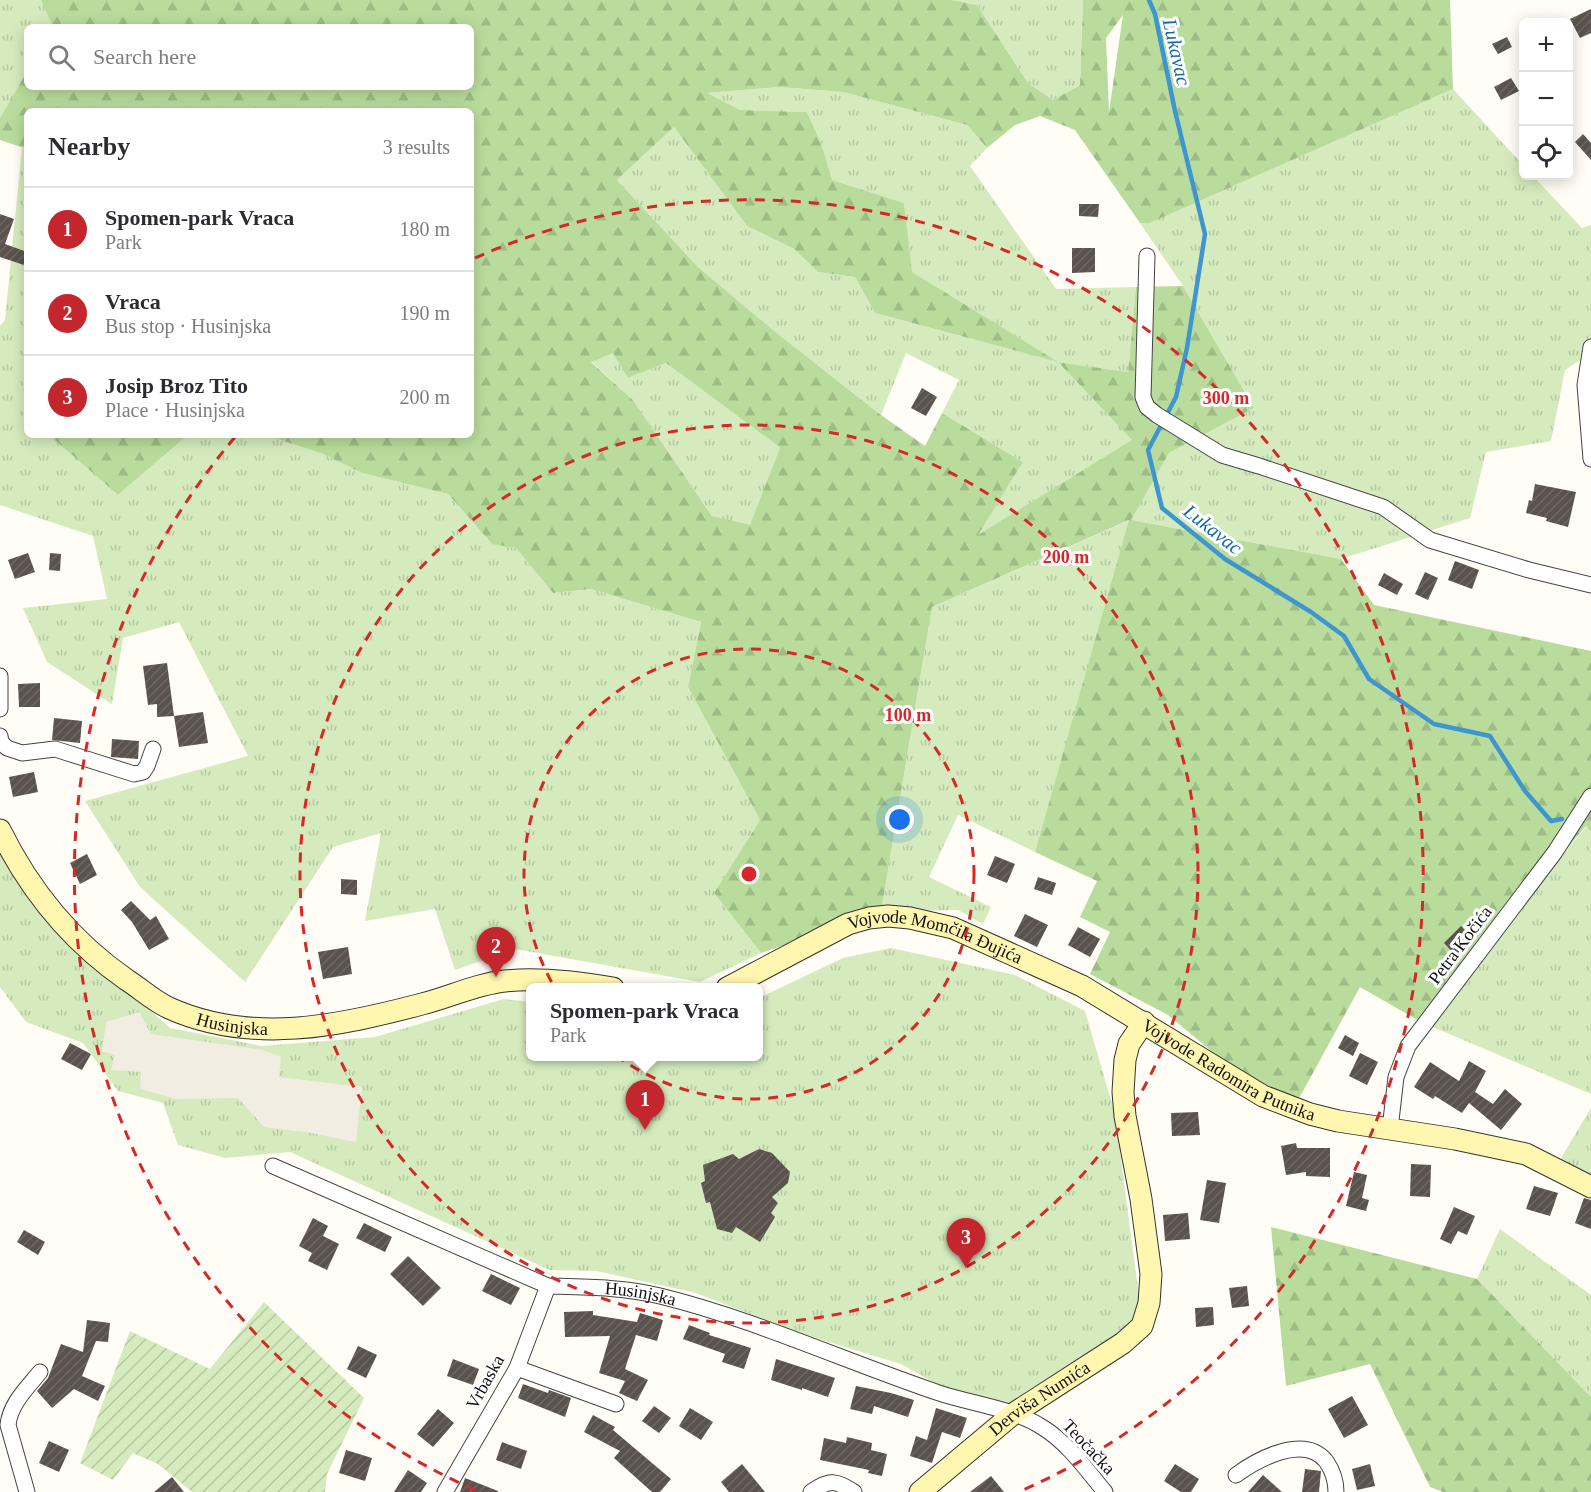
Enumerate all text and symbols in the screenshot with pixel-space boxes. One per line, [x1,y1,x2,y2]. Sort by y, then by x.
water label: Lukavac [1158,16,1195,88]
map controls [1519,18,1573,180]
button: + [1519,18,1573,72]
search box [24,24,474,90]
icon: search [45,41,78,74]
text: Search here [93,44,196,69]
button: − [1519,72,1573,126]
button: locate [1519,126,1573,180]
text: Nearby [48,132,130,161]
text: 3 results [383,136,450,158]
text: Spomen-park Vraca [105,205,294,230]
text: 1 [63,218,73,240]
text: 180 m [399,218,450,240]
text: Park [105,231,142,253]
text: Vraca [105,289,161,314]
text: 2 [63,302,73,324]
text: 190 m [399,302,450,324]
text: Bus stop · Husinjska [105,315,271,337]
text: Josip Broz Tito [105,373,248,398]
text: 3 [63,386,73,408]
text: 200 m [399,386,450,408]
text: 300 m [1203,388,1249,408]
text: Place · Husinjska [105,399,245,421]
water label: Lukavac [1179,499,1247,559]
text: 200 m [1043,547,1089,567]
text: 100 m [885,705,931,725]
your location [885,805,914,834]
centre of rings [739,864,759,884]
street label: Petra Kočića [1424,902,1496,988]
street label: Vojvode Momčila Đujića [845,906,1025,968]
pin: 2 [476,928,516,977]
popup [526,983,763,1061]
text: Spomen-park Vraca [550,998,739,1023]
street label: Husinjska [194,1009,268,1039]
street label: Vojvode Radomira Putnika [1138,1015,1317,1125]
text: Park [550,1024,587,1046]
pin: 1 [626,1080,664,1130]
pin: 3 [946,1218,986,1268]
street label: Husinjska [604,1278,678,1310]
street label: Vrbaska [462,1351,508,1413]
street label: Derviša Numića [985,1357,1094,1440]
street label: Teočačka [1059,1415,1119,1479]

